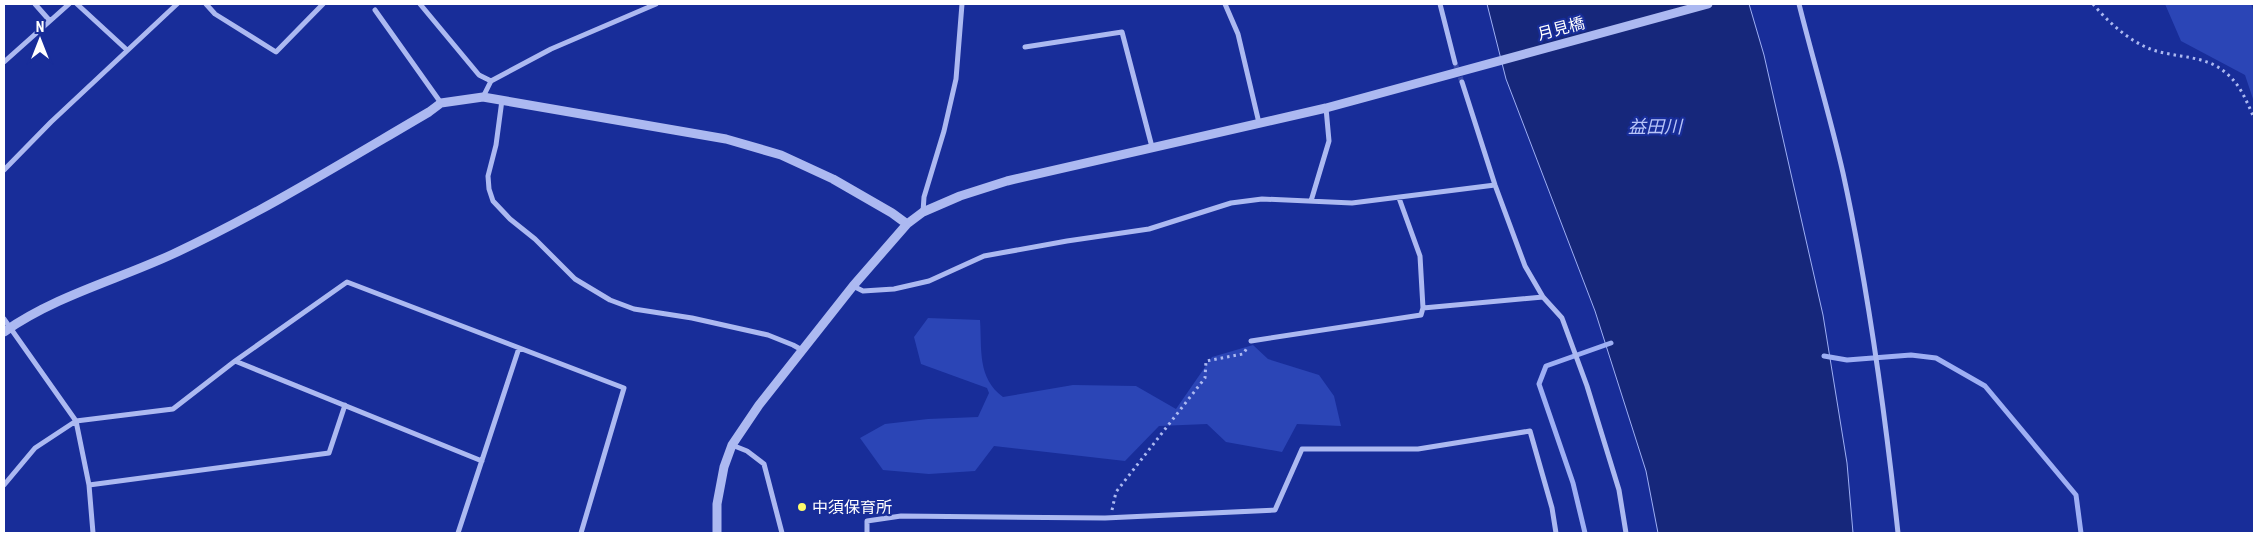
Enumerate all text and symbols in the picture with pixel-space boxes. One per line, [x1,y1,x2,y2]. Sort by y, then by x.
street label: 月見橋 [1535,13,1587,44]
north arrow [15,15,65,65]
text: N [36,19,44,35]
water label: 益田川 [1628,116,1684,137]
place label: 中須保育所 [812,498,892,517]
marker: 中須保育所 [796,501,808,513]

